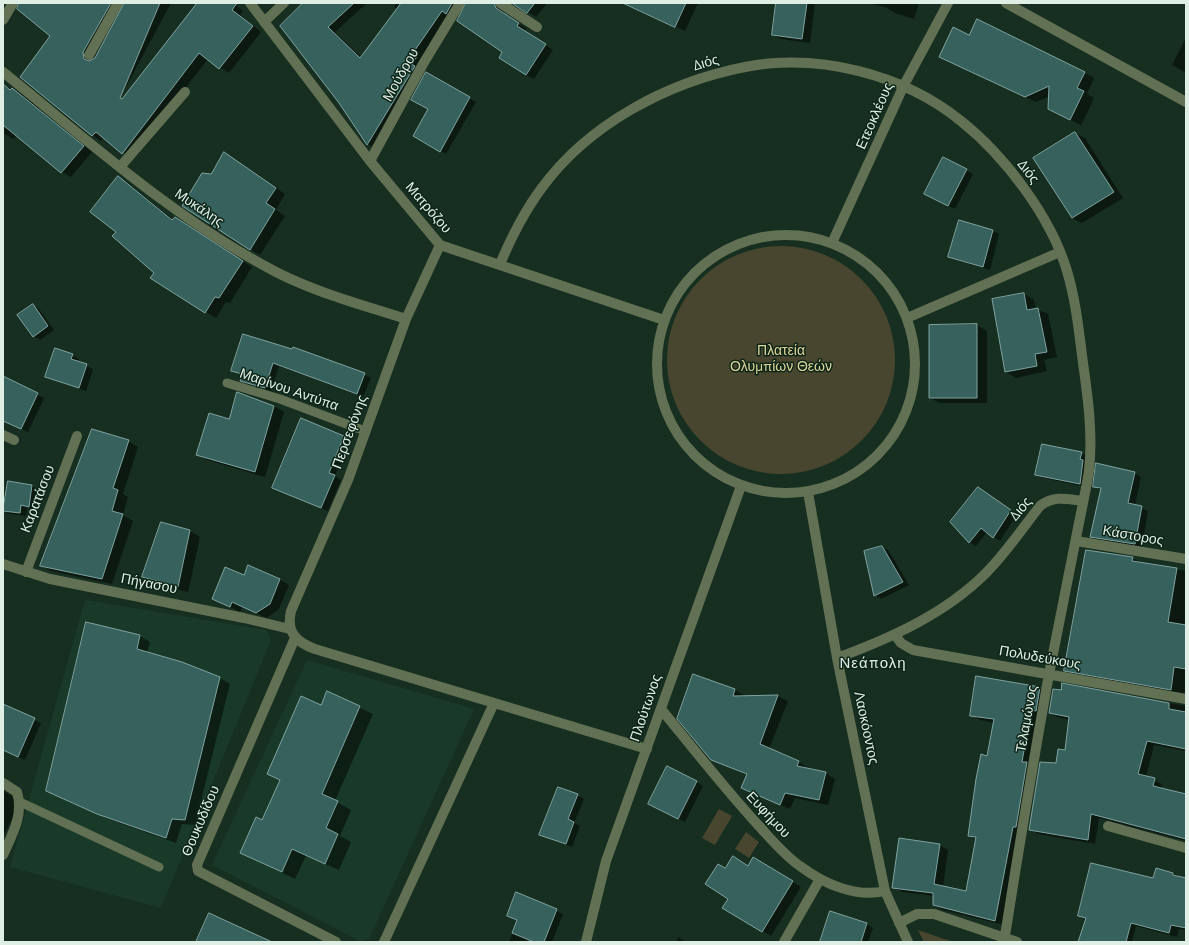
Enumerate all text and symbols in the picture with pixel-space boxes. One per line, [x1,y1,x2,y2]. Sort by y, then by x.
street label: Μούδρου [380,45,422,105]
street label: Διός [691,51,721,75]
street label: Ετεοκλέους [853,80,897,152]
street label: Διός [1014,157,1042,187]
street label: Ματρόζου [401,179,455,237]
street label: Μυκάλης [171,185,227,231]
park label: Πλατεία Ολυμπίων Θεών [730,343,832,376]
street label: Μαρίνου Αντύπα [237,365,341,415]
street label: Περσεφόνης [329,393,371,471]
street label: Καρατάσου [17,463,59,535]
street label: Διός [1006,494,1036,524]
street label: Κάστορος [1101,522,1165,550]
street label: Πήγασου [119,570,179,598]
street label: Πολυδεύκους [998,643,1082,673]
district label: Νεάπολη [839,655,907,673]
street label: Πλούτωνος [627,672,665,744]
street label: Τελαμώνος [1013,684,1041,754]
street label: Λαοκόοντος [850,690,882,766]
street label: Θουκυδίδου [179,783,223,859]
street label: Ευφήμου [742,788,794,842]

